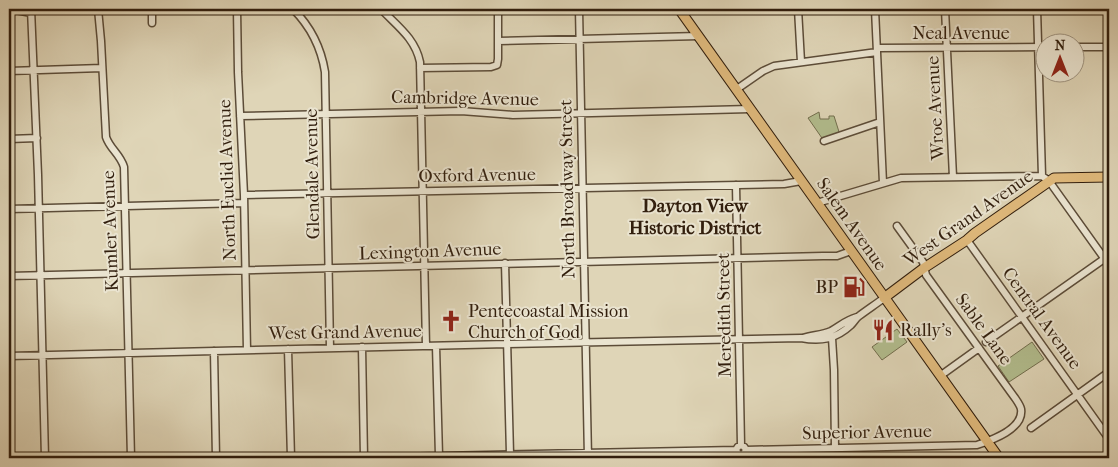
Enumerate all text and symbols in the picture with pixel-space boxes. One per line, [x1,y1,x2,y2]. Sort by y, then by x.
street label: Neal Avenue [912,23,1010,44]
north arrow [1036,32,1086,82]
text: N [1055,37,1066,54]
street label: Wroe Avenue [922,55,949,161]
street label: Cambridge Avenue [391,87,539,110]
street label: North Euclid Avenue [214,99,241,261]
street label: North Broadway Street [555,99,580,279]
street label: Glendale Avenue [301,108,324,240]
street label: Oxford Avenue [418,164,536,187]
street label: West Grand Avenue [899,166,1037,272]
street label: Kumler Avenue [98,170,123,292]
street label: Salem Avenue [812,174,891,275]
district label: Dayton View Historic District [629,195,762,239]
street label: Lexington Avenue [358,239,502,264]
street label: Meredith Street [713,252,736,377]
street label: Central Avenue [998,263,1086,373]
fuel station icon: BP [841,274,867,300]
place label: BP [816,277,838,298]
street label: Sable Lane [951,290,1017,369]
place label: Pentecoastal Mission Church of God [468,301,629,343]
church icon: Pentecoastal Mission Church of God [438,308,464,334]
restaurant icon: Rally's [870,317,896,343]
place label: Rally's [900,320,952,341]
street label: West Grand Avenue [267,321,422,344]
street label: Superior Avenue [802,421,932,444]

